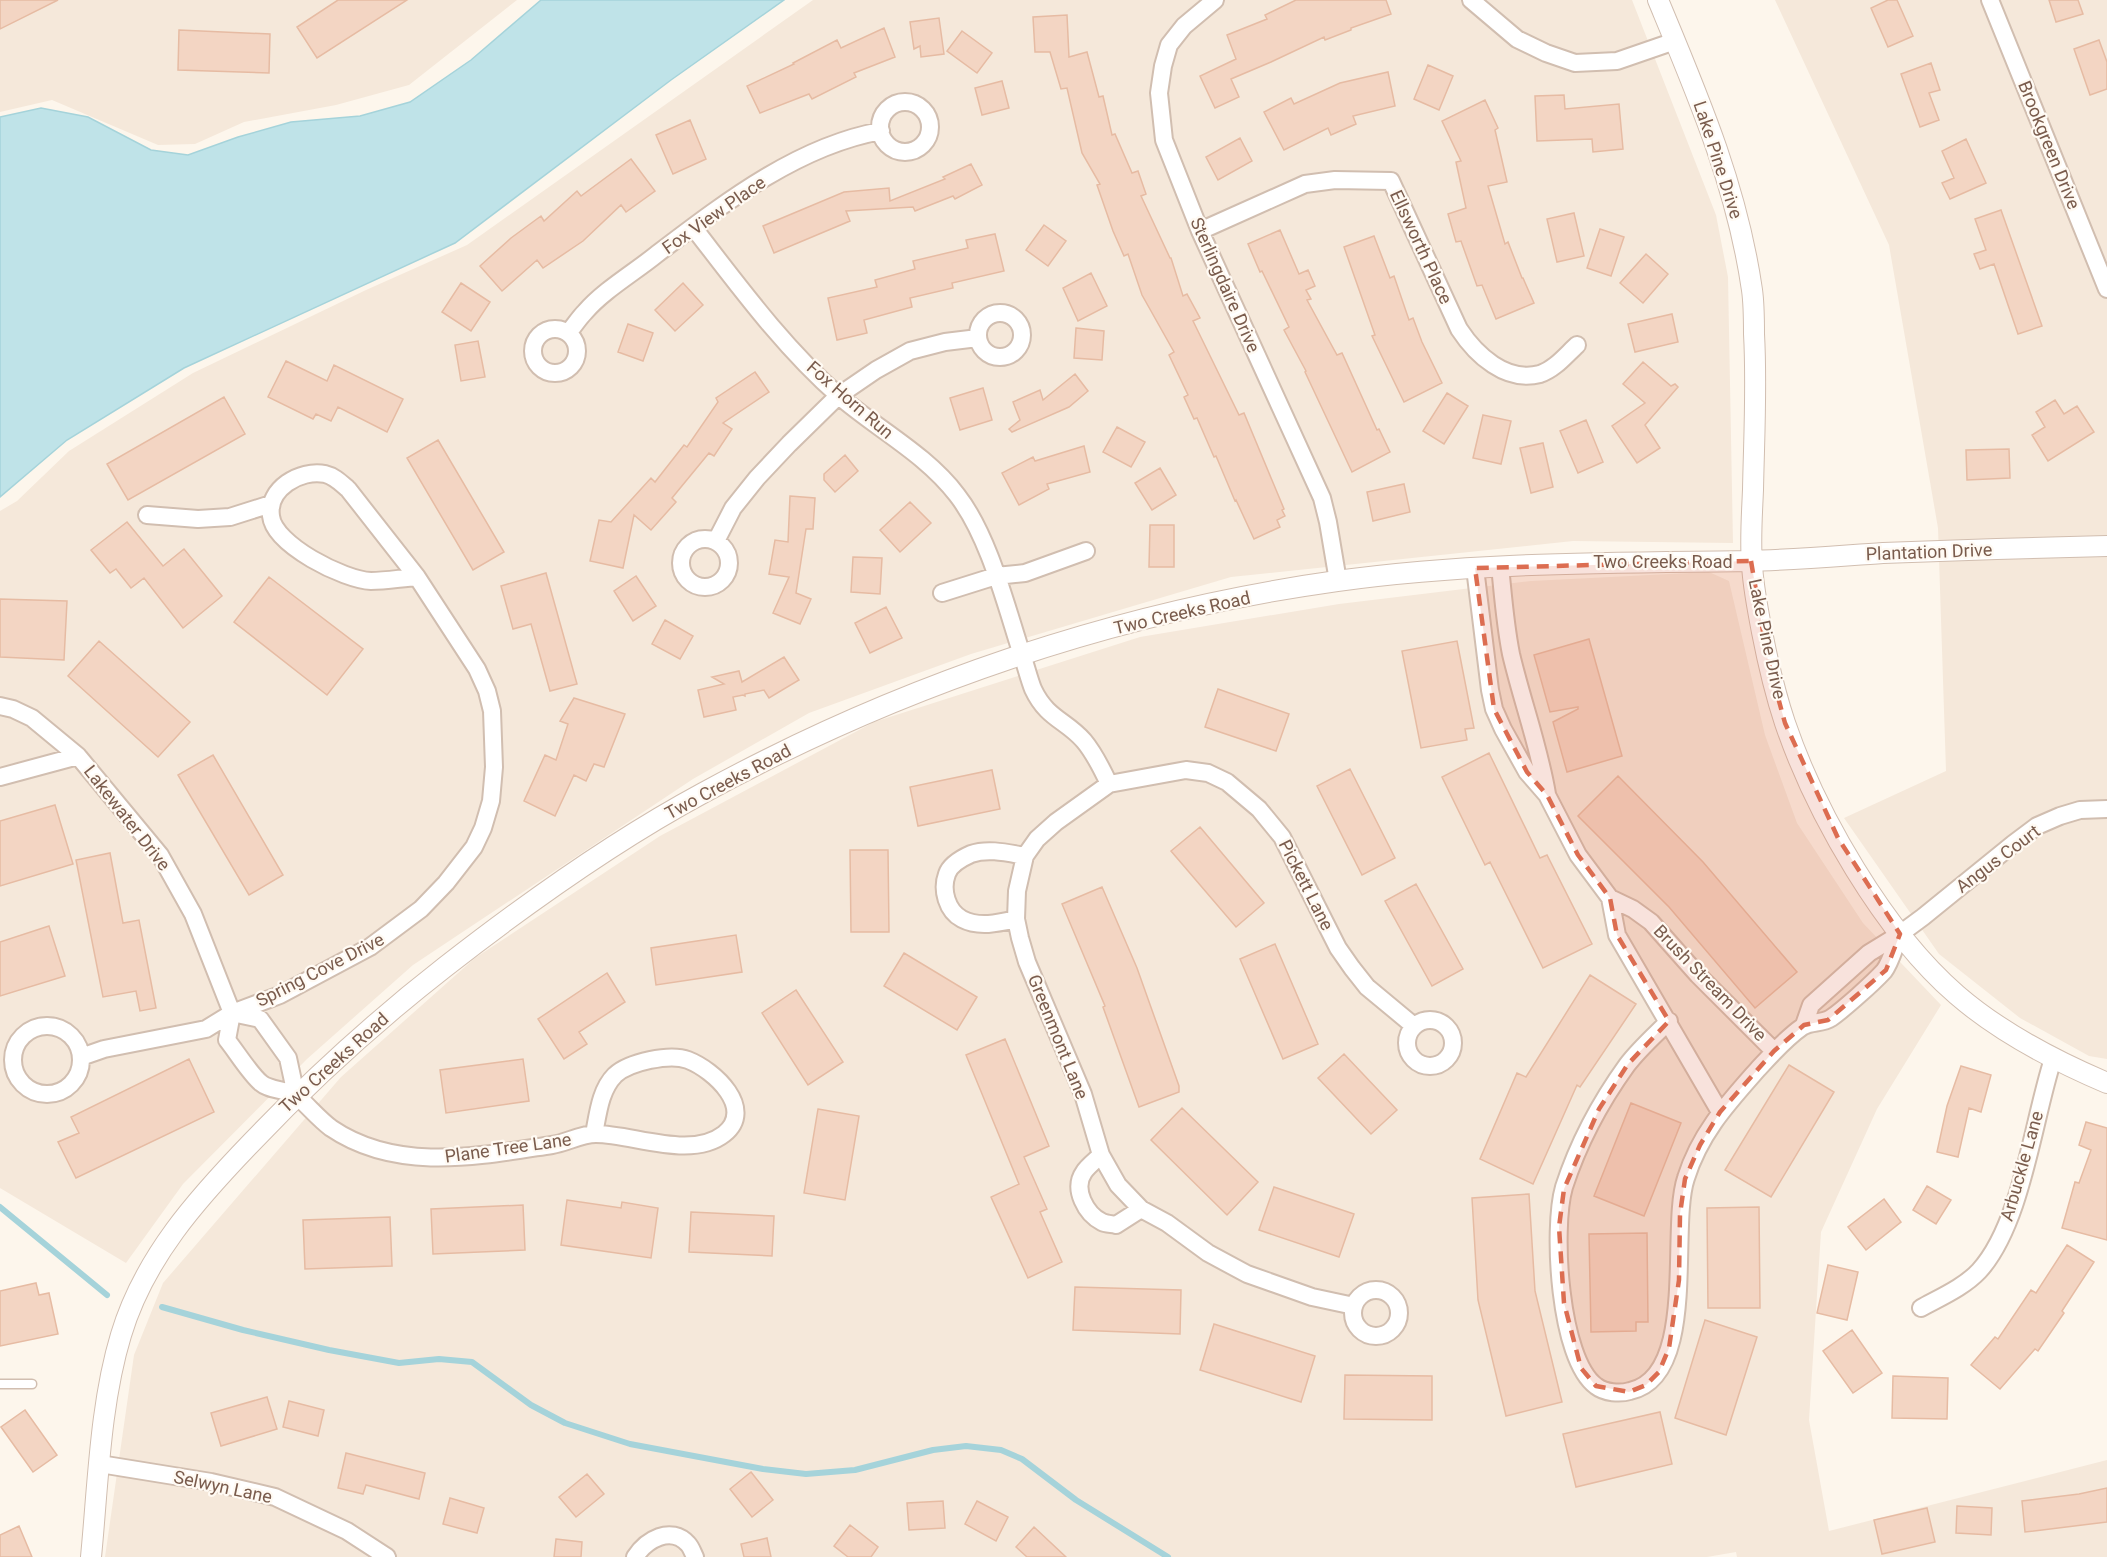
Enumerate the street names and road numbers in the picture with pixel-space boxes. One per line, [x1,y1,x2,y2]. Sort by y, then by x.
street label: Brookgreen Drive [2014,78,2085,212]
street label: Lake Pine Drive [1690,98,1747,221]
street label: Fox View Place [658,171,769,258]
street label: Ellsworth Place [1386,186,1457,307]
street label: Sterlingdaire Drive [1186,214,1265,356]
street label: Fox Horn Run [803,356,898,443]
street label: Plantation Drive [1865,539,1993,564]
street label: Two Creeks Road [1593,551,1733,572]
street label: Lake Pine Drive [1744,577,1791,701]
street label: Two Creeks Road [1112,587,1252,638]
street label: Two Creeks Road [661,740,794,824]
street label: Lakewater Drive [80,761,175,874]
street label: Angus Court [1952,820,2044,897]
street label: Pickett Lane [1275,836,1338,934]
street label: Brush Stream Drive [1650,920,1771,1045]
street label: Spring Cove Drive [252,928,387,1011]
street label: Greenmont Lane [1024,971,1093,1102]
street label: Two Creeks Road [275,1008,392,1117]
street label: Arbuckle Lane [1996,1108,2047,1223]
street label: Plane Tree Lane [443,1128,573,1167]
street label: Selwyn Lane [172,1466,274,1507]

